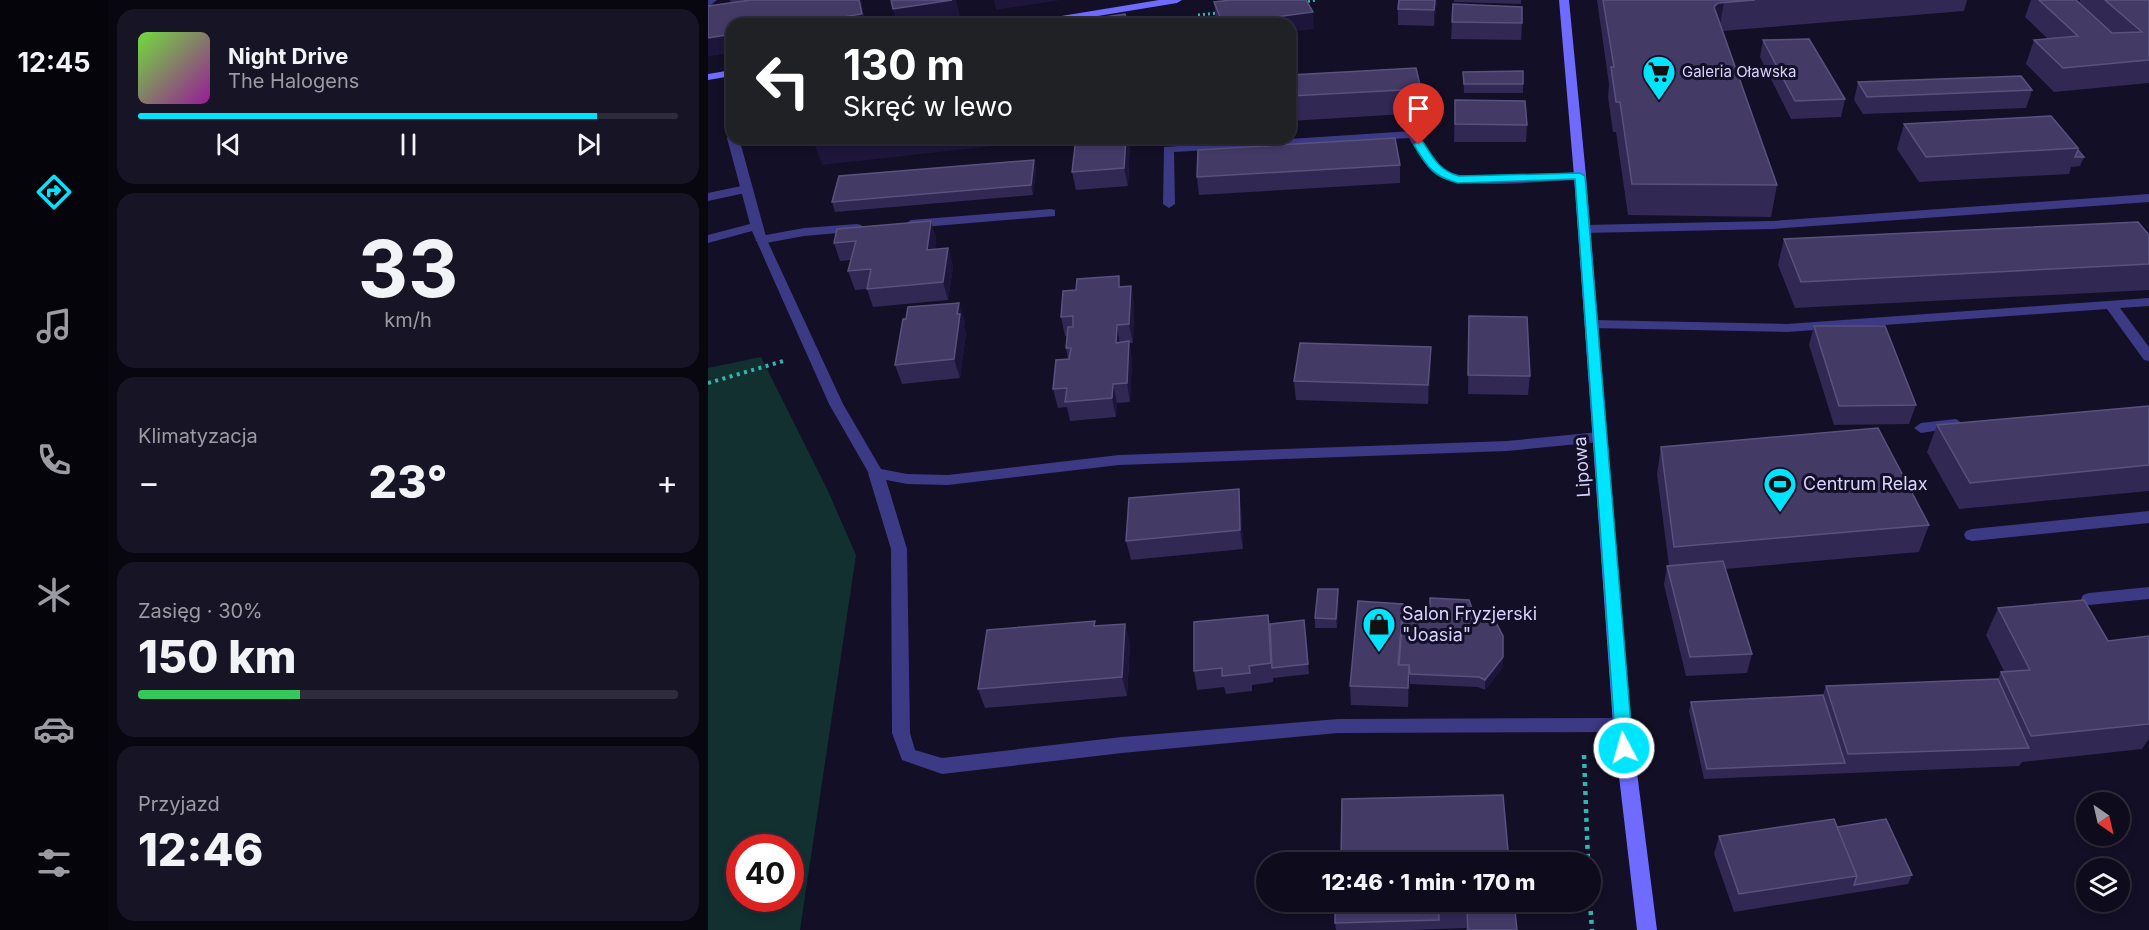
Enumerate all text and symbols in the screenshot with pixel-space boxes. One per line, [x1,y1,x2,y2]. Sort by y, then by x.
text: 130 m [843,39,965,90]
icon: left [744,42,822,120]
text: Night Drive [228,43,348,69]
text: 12:45 [17,46,91,79]
supermarket icon: Galeria Oławska [1641,54,1677,101]
place label: Galeria Oławska [1682,62,1797,81]
text: The Halogens [228,69,359,93]
pin [1393,83,1444,145]
text: Skręć w lewo [843,90,1013,123]
icon: arrive [1402,92,1435,125]
icon: previous [212,128,245,161]
icon: pause [392,128,425,161]
icon: next [572,128,605,161]
icon: directions [33,171,75,213]
text: 33 [358,221,458,316]
icon: music [33,305,75,347]
text: km/h [384,308,432,332]
text: Klimatyzacja [138,424,258,448]
street label: Lipowa [1569,436,1594,498]
icon: phone [33,439,75,481]
text: 23° [369,454,447,509]
text: − [138,462,160,502]
text: + [656,462,678,502]
sports icon: Centrum Relax [1762,466,1798,513]
place label: Centrum Relax [1803,473,1928,494]
icon: climate [33,574,75,616]
text: Zasięg · 30% [138,599,263,623]
place label: Salon Fryzjerski "Joasia" [1402,603,1537,645]
shop icon: Salon Fryzjerski "Joasia" [1361,606,1397,653]
text: 150 km [138,629,297,684]
icon: car [33,708,75,750]
position arrow [1592,716,1656,780]
text: Przyjazd [138,792,220,816]
north arrow [2076,792,2130,846]
map controls [2076,792,2130,912]
text: 12:46 [138,822,263,877]
speed limit sign: 40 [726,834,804,912]
icon: filters [33,842,75,884]
button: layers [2076,858,2130,912]
text: 12:46 · 1 min · 170 m [1322,869,1535,895]

